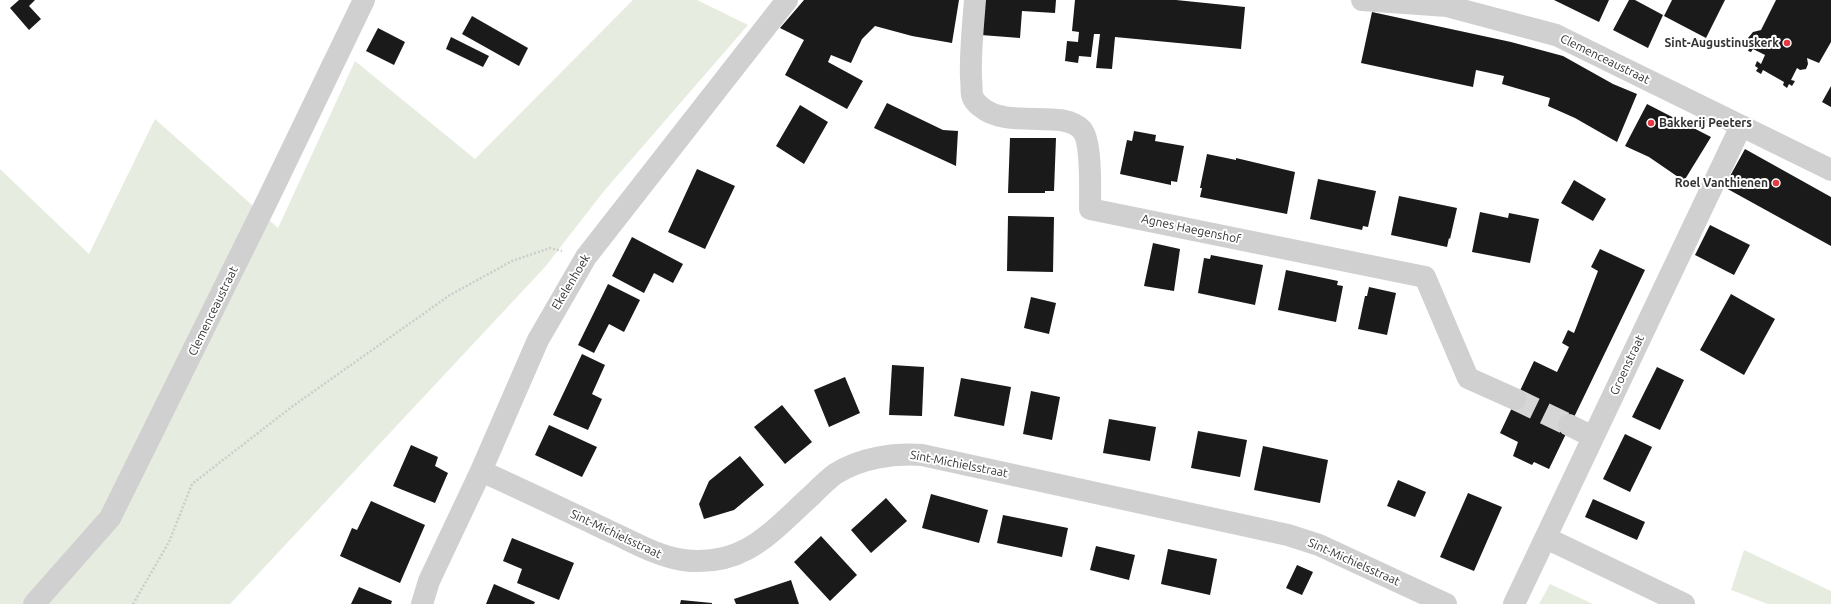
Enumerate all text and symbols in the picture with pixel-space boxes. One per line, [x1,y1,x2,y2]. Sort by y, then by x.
street label: Clemenceaustraat [1558,31,1652,87]
place label: Sint-Augustinuskerk [1665,36,1779,50]
marker: Sint-Augustinuskerk [1782,38,1792,48]
place label: Bakkerij Peeters [1659,116,1752,130]
marker: Bakkerij Peeters [1646,118,1656,128]
place label: Roel Vanthienen [1675,176,1768,190]
marker: Roel Vanthienen [1771,178,1781,188]
street label: Agnes Haegenshof [1140,211,1242,247]
street label: Ekelenhoek [549,252,593,312]
street label: Clemenceaustraat [185,264,241,358]
street label: Groenstraat [1607,333,1647,397]
street label: Sint-Michielsstraat [909,447,1009,481]
street label: Sint-Michielsstraat [568,507,664,561]
street label: Sint-Michielsstraat [1306,535,1402,589]

